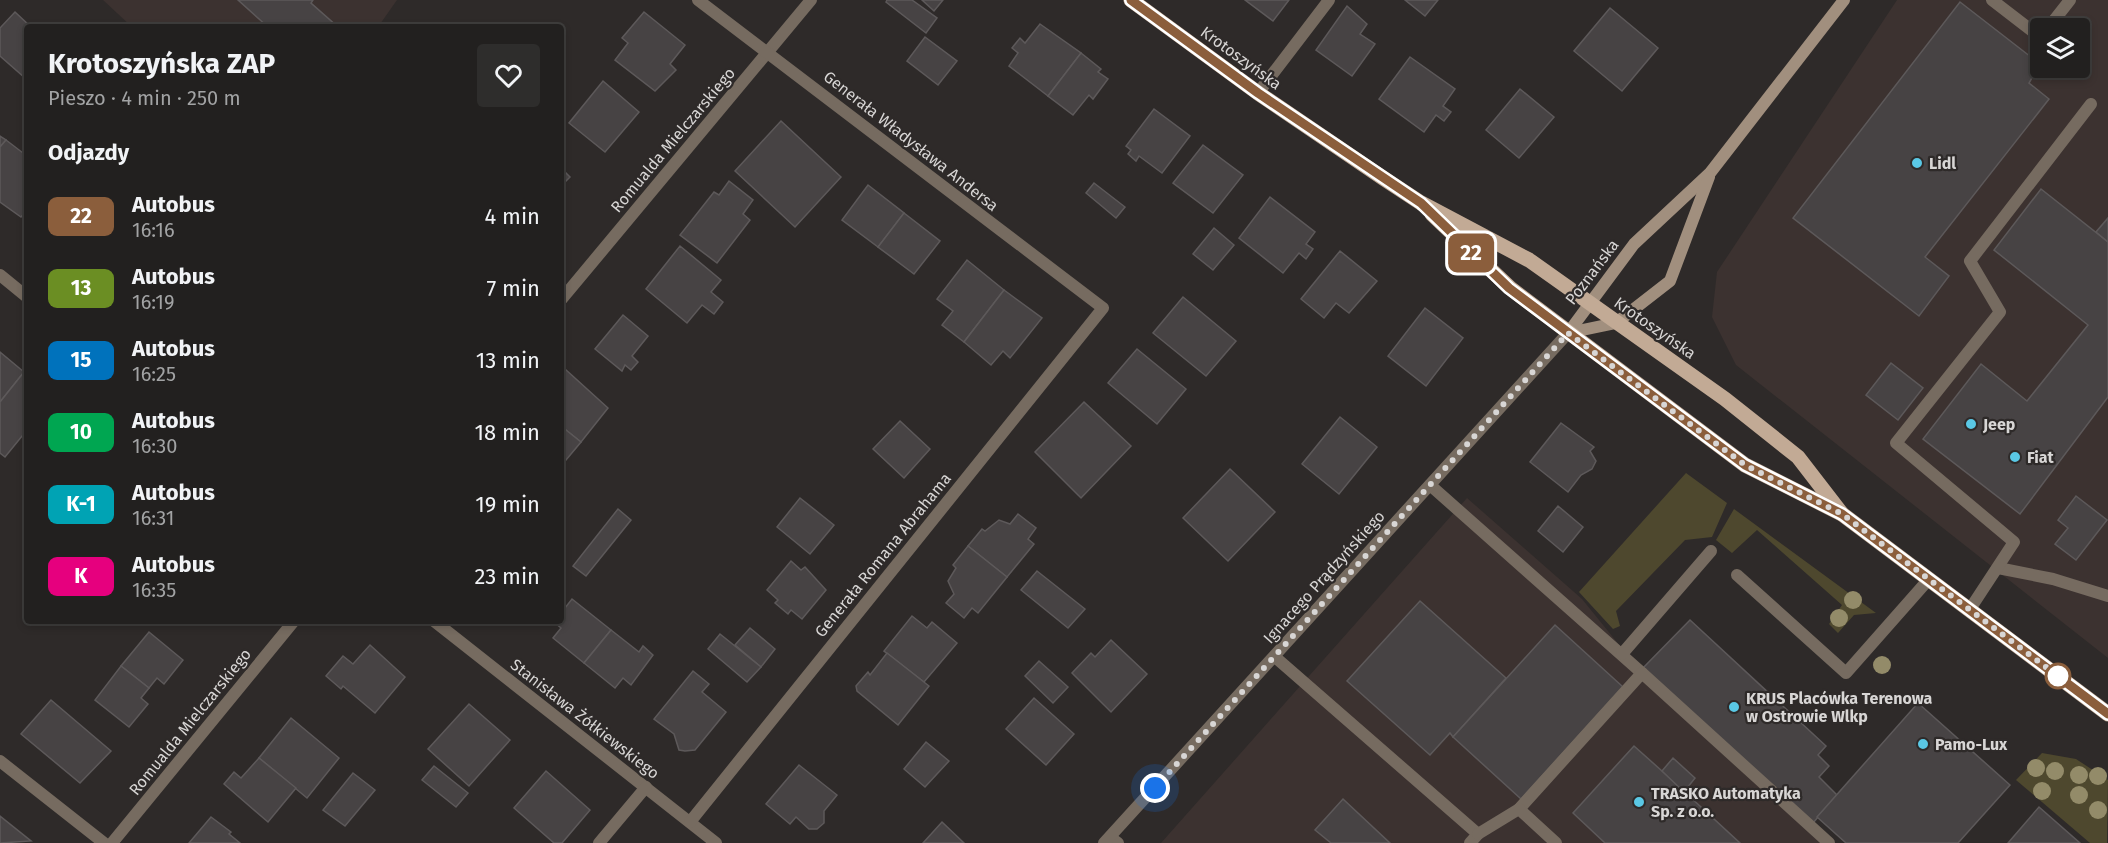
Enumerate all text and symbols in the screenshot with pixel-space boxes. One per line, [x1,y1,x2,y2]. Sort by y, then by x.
map controls [2030,18,2090,78]
button: layers [2030,18,2090,78]
street label: Krotoszyńska [1197,22,1285,94]
button: heart [477,44,540,107]
text: Krotoszyńska ZAP [48,47,275,80]
street label: Romualda Mielczarskiego [607,64,739,216]
street label: Generała Władysława Andersa [820,67,1002,215]
text: Pieszo · 4 min · 250 m [48,86,241,110]
text: Odjazdy [48,139,129,166]
place label: Lidl [1929,154,1956,173]
marker: Lidl [1910,156,1924,170]
text: Autobus [132,191,215,218]
text: 22 [70,203,92,229]
text: 4 min [485,203,540,230]
text: 16:16 [132,218,175,242]
line badge: 22 [1444,234,1498,272]
street label: Poznańska [1561,236,1623,308]
text: 22 [1460,240,1482,266]
text: Autobus [132,263,215,290]
text: 13 [71,275,91,301]
text: 7 min [486,275,540,302]
text: 16:19 [132,290,174,314]
street label: Krotoszyńska [1611,293,1699,363]
text: Autobus [132,335,215,362]
text: 15 [71,347,92,373]
text: 13 min [476,347,540,374]
text: 16:25 [132,362,176,386]
text: Autobus [132,407,215,434]
place label: Jeep [1982,415,2015,434]
marker: Jeep [1964,417,1978,431]
text: 10 [70,419,92,445]
text: 18 min [475,419,540,446]
text: 16:30 [132,434,177,458]
place label: Fiat [2027,448,2055,467]
marker: Fiat [2008,450,2022,464]
street label: Generała Romana Abrahama [811,469,955,641]
text: Autobus [132,479,215,506]
text: K-1 [66,491,96,517]
text: 19 min [475,491,540,518]
text: 16:31 [132,506,174,530]
street label: Ignacego Prądzyńskiego [1259,507,1389,648]
text: Autobus [132,551,215,578]
text: K [74,563,88,589]
text: 23 min [474,563,540,590]
text: 16:35 [132,578,176,602]
street label: Romualda Mielczarskiego [125,645,255,799]
street label: Stanisława Żółkiewskiego [507,654,664,783]
unlabelled marker [2045,663,2071,689]
place label: KRUS Placówka Terenowa w Ostrowie Wlkp [1746,689,1933,726]
marker: KRUS Placówka Terenowa w Ostrowie Wlkp [1727,700,1741,714]
place label: Pamo-Lux [1935,735,2008,754]
marker: Pamo-Lux [1916,737,1930,751]
your location [1140,773,1170,803]
place label: TRASKO Automatyka Sp. z o.o. [1651,784,1801,821]
marker: TRASKO Automatyka Sp. z o.o. [1632,795,1646,809]

